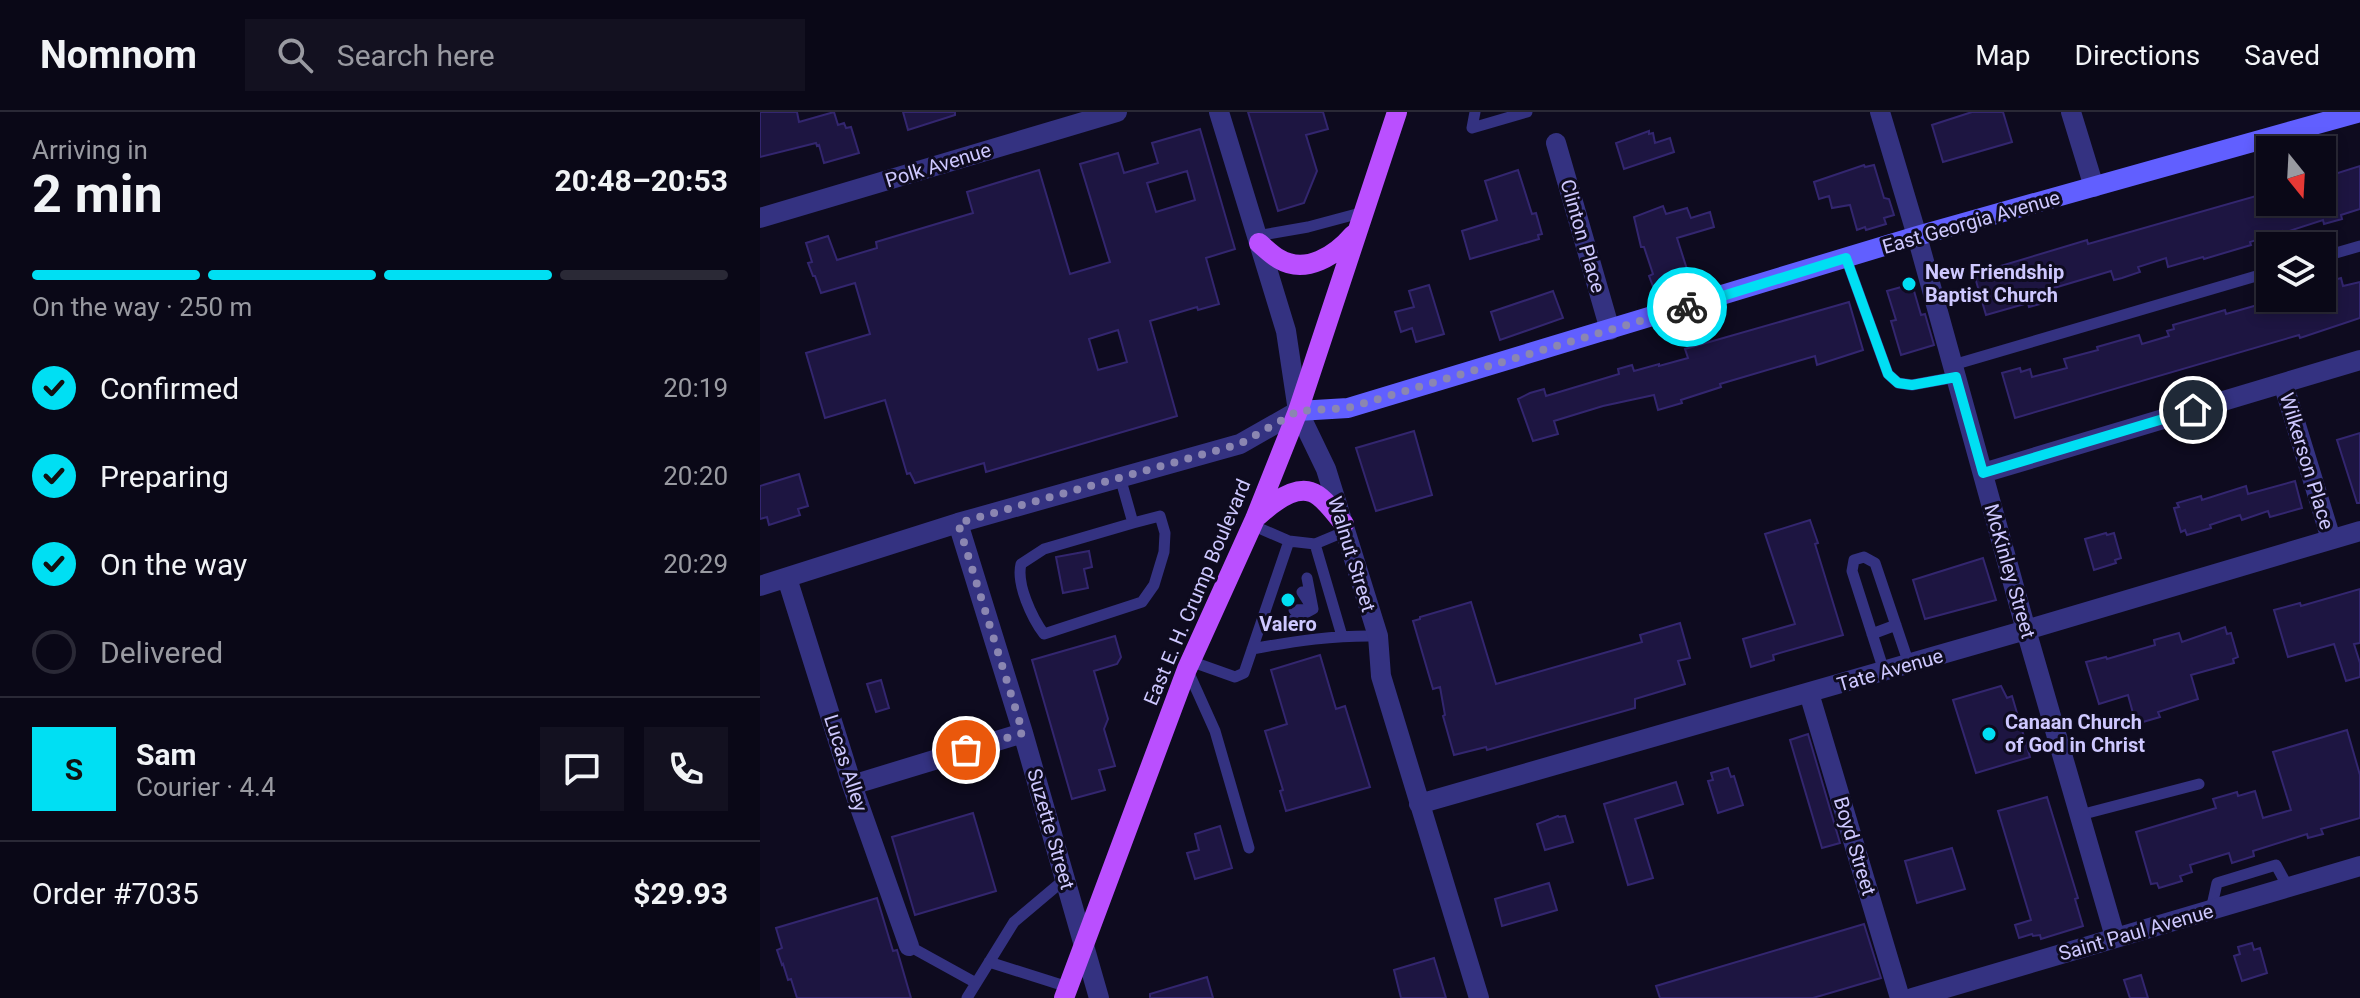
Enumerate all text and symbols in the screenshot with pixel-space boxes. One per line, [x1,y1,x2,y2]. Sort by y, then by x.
search box [245,19,805,91]
text: Nomnom [40,33,197,77]
icon: search [273,33,317,77]
text: Search here [337,38,495,73]
text: Map [1975,39,2031,72]
text: Directions [2075,39,2200,72]
text: Saved [2244,39,2320,72]
text: Arriving in [32,135,148,165]
north arrow [2256,136,2336,216]
map controls [2256,136,2336,312]
street label: Polk Avenue [882,138,994,192]
text: 20:48–20:53 [554,163,728,198]
text: 2 min [32,164,163,225]
street label: Clinton Place [1555,176,1611,296]
street label: East Georgia Avenue [1879,185,2063,259]
button: layers [2256,232,2336,312]
place label: New Friendship Baptist Church [1925,260,2064,307]
courier [1647,267,1727,347]
marker: New Friendship Baptist Church [1900,275,1918,293]
icon: bike [1665,285,1709,329]
text: On the way · 250 m [32,292,252,322]
icon: check [32,366,76,410]
text: Confirmed [100,371,239,406]
text: 20:19 [663,373,728,403]
pin [2159,376,2227,444]
icon: home [2171,388,2215,432]
street label: Wilkerson Place [2275,390,2339,532]
icon: check [32,454,76,498]
text: Preparing [100,459,229,494]
text: 20:20 [663,461,728,491]
street label: East E. H. Crump Boulevard [1138,475,1256,709]
street label: Walnut Street [1323,493,1381,615]
street label: McKinley Street [1979,501,2041,641]
icon: check [32,542,76,586]
text: On the way [100,547,247,582]
text: 20:29 [663,549,728,579]
marker: Valero [1279,591,1297,609]
place label: Valero [1259,612,1317,636]
text: Delivered [100,635,223,670]
street label: Tate Avenue [1834,643,1946,697]
place label: Canaan Church of God in Christ [2005,710,2145,757]
street label: Lucas Alley [819,711,873,815]
pin [932,716,1000,784]
marker: Canaan Church of God in Christ [1980,725,1998,743]
button: chat [540,727,624,811]
button: phone [644,727,728,811]
icon: bag [944,728,988,772]
text: Sam [136,737,197,772]
text: S [65,752,83,787]
street label: Suzette Street [1022,766,1080,892]
text: Courier · 4.4 [136,772,276,802]
street label: Boyd Street [1829,794,1881,898]
text: Order #7035 [32,876,199,911]
text: $29.93 [633,876,728,911]
street label: Saint Paul Avenue [2056,898,2216,966]

